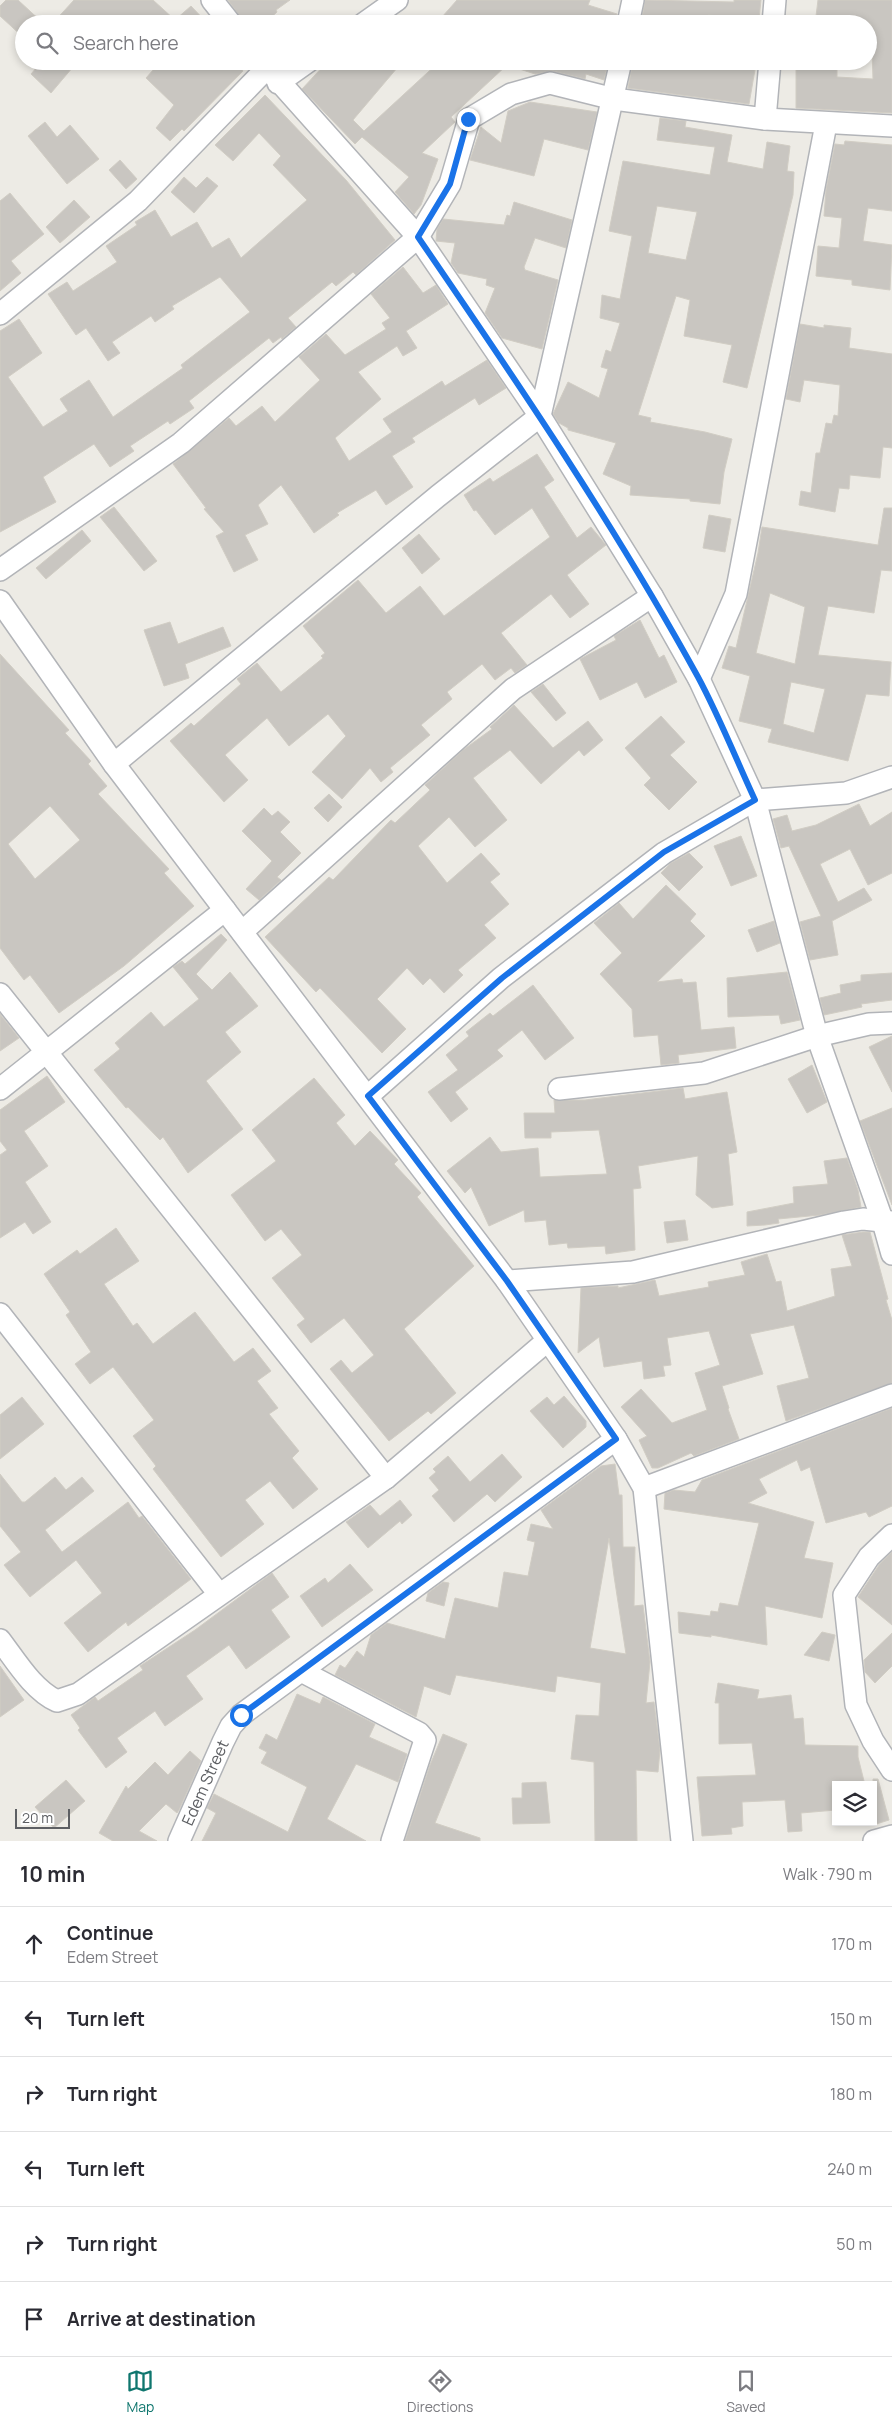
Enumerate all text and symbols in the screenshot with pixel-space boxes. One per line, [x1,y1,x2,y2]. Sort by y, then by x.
search box [15,15,877,70]
icon: search [33,29,61,57]
text: Search here [73,30,179,56]
route end [457,108,480,131]
route start [230,1704,253,1727]
street label: Edem Street [176,1736,234,1829]
map controls [832,1781,877,1826]
button: layers [832,1781,877,1826]
scale bar [15,1806,70,1829]
text: 20 m [22,1808,53,1827]
text: 10 min [20,1860,85,1888]
text: Walk · 790 m [783,1863,872,1885]
text: Continue [67,1920,153,1946]
icon: ahead [20,1930,48,1958]
text: 170 m [831,1933,872,1955]
text: Edem Street [67,1946,158,1968]
icon: left [20,2005,48,2033]
text: Turn left [67,2006,145,2032]
text: 150 m [830,2008,872,2030]
icon: right [20,2080,48,2108]
text: Turn right [67,2081,157,2107]
text: 180 m [830,2083,872,2105]
icon: left [20,2155,48,2183]
text: Turn left [67,2156,145,2182]
text: 240 m [827,2158,872,2180]
icon: right [20,2230,48,2258]
text: Turn right [67,2231,157,2257]
text: 50 m [836,2233,872,2255]
icon: arrive [20,2305,48,2333]
text: Arrive at destination [67,2306,256,2332]
tab: Map [126,2367,154,2416]
tab: Directions [407,2367,473,2416]
tab: Saved [726,2367,766,2416]

